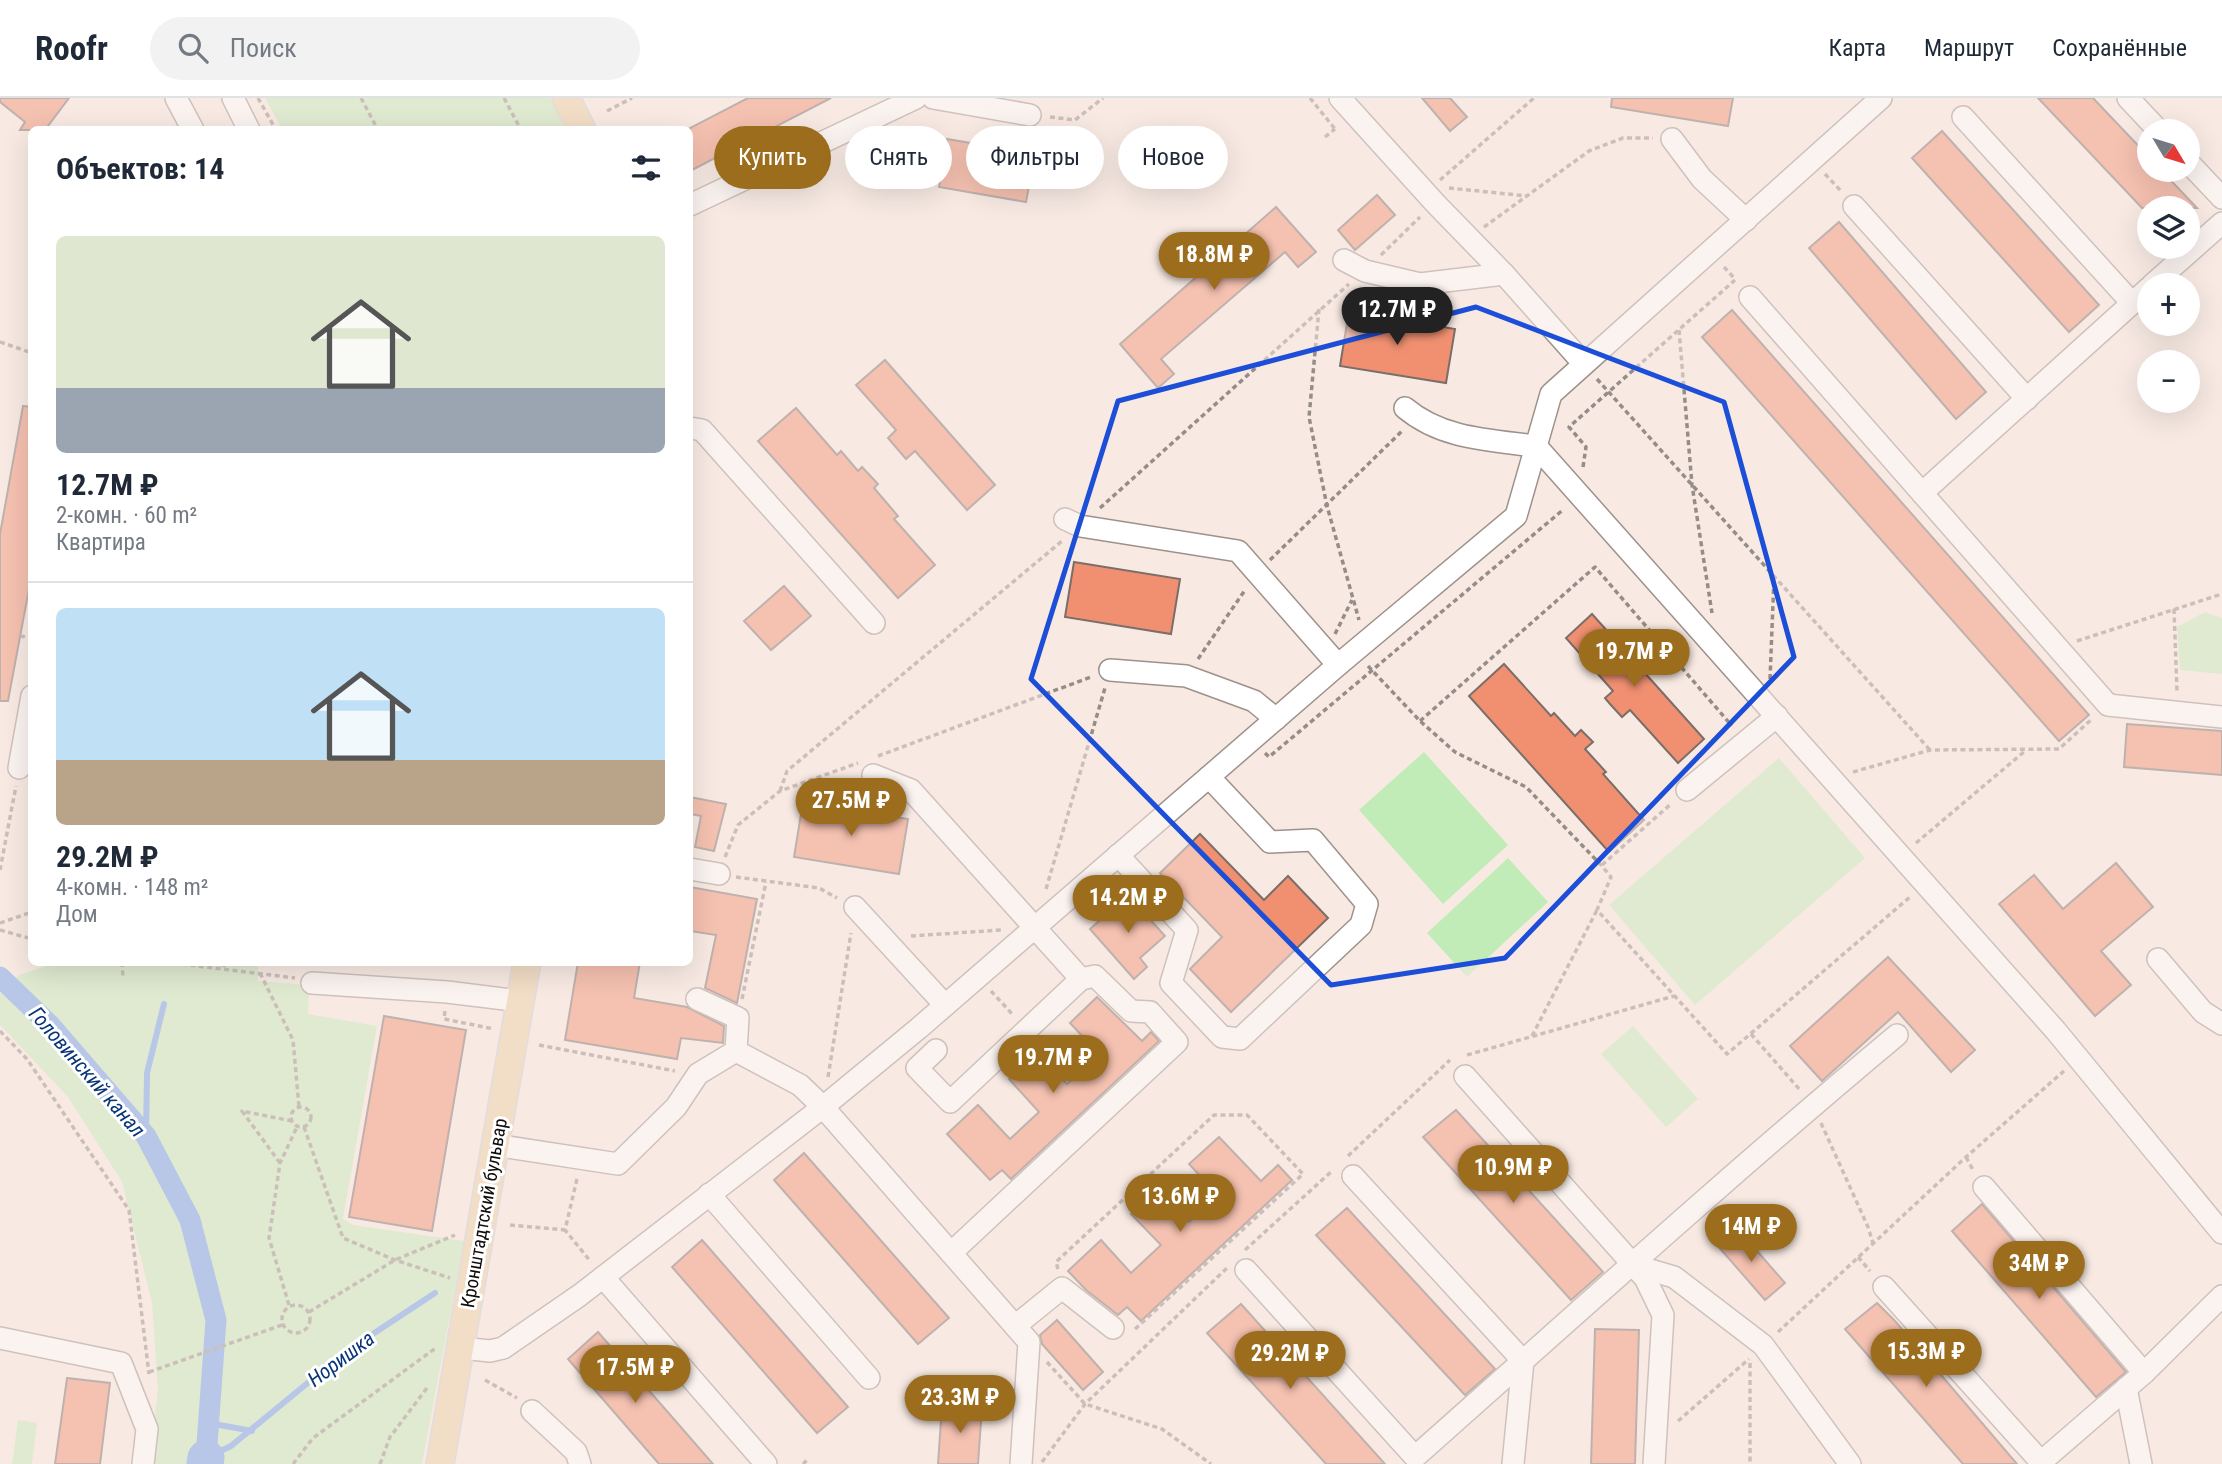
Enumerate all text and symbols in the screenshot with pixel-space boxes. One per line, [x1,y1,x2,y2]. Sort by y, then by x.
search box [150,17,640,80]
text: Roofr [35,29,108,68]
icon: search [174,29,212,67]
text: Поиск [230,33,297,63]
text: Карта [1829,34,1886,62]
text: Маршрут [1924,34,2014,62]
text: Сохранённые [2052,34,2187,62]
north arrow [2137,119,2200,182]
map controls [2137,119,2200,413]
chip: Купить [714,126,831,189]
chip: Снять [845,126,952,189]
chip: Фильтры [966,126,1104,189]
chip: Новое [1118,126,1228,189]
icon: filters [627,149,665,187]
text: Объектов: 14 [56,151,224,186]
button: layers [2137,196,2200,259]
pin: 18.8M ₽ [1149,232,1279,292]
text: 18.8M ₽ [1175,241,1253,268]
button: + [2137,273,2200,336]
icon: home [298,281,424,407]
pin: 12.7M ₽ [1332,288,1462,347]
text: 12.7M ₽ [1358,296,1436,323]
button: − [2137,350,2200,413]
text: 12.7M ₽ [56,467,159,502]
text: 2-комн. · 60 m² [56,502,197,529]
text: Квартира [56,529,146,556]
pin: 19.7M ₽ [1569,630,1699,689]
text: 19.7M ₽ [1595,638,1673,665]
icon: home [298,653,424,779]
pin: 27.5M ₽ [786,778,916,838]
text: 27.5M ₽ [812,787,890,814]
text: 29.2M ₽ [56,839,159,874]
text: 4-комн. · 148 m² [56,874,208,901]
pin: 14.2M ₽ [1063,876,1193,935]
text: 14.2M ₽ [1089,884,1167,911]
text: Дом [56,901,98,928]
water label: Головинский канал [24,1002,150,1142]
pin: 19.7M ₽ [988,1035,1118,1095]
text: 19.7M ₽ [1014,1044,1092,1071]
street label: Кронштадтский бульвар [456,1116,512,1310]
pin: 10.9M ₽ [1448,1146,1578,1205]
text: 10.9M ₽ [1474,1154,1552,1181]
pin: 13.6M ₽ [1115,1174,1245,1234]
text: 13.6M ₽ [1141,1183,1219,1210]
pin: 14M ₽ [1702,1204,1800,1264]
text: 14M ₽ [1721,1213,1781,1240]
pin: 34M ₽ [1990,1242,2088,1301]
text: 34M ₽ [2009,1250,2069,1277]
water label: Норишка [303,1326,379,1392]
pin: 15.3M ₽ [1861,1330,1991,1389]
pin: 29.2M ₽ [1225,1332,1355,1391]
text: 15.3M ₽ [1887,1338,1965,1365]
text: 29.2M ₽ [1251,1340,1329,1367]
pin: 17.5M ₽ [570,1346,700,1405]
text: 17.5M ₽ [596,1354,674,1381]
pin: 23.3M ₽ [895,1376,1025,1435]
text: 23.3M ₽ [921,1384,999,1411]

